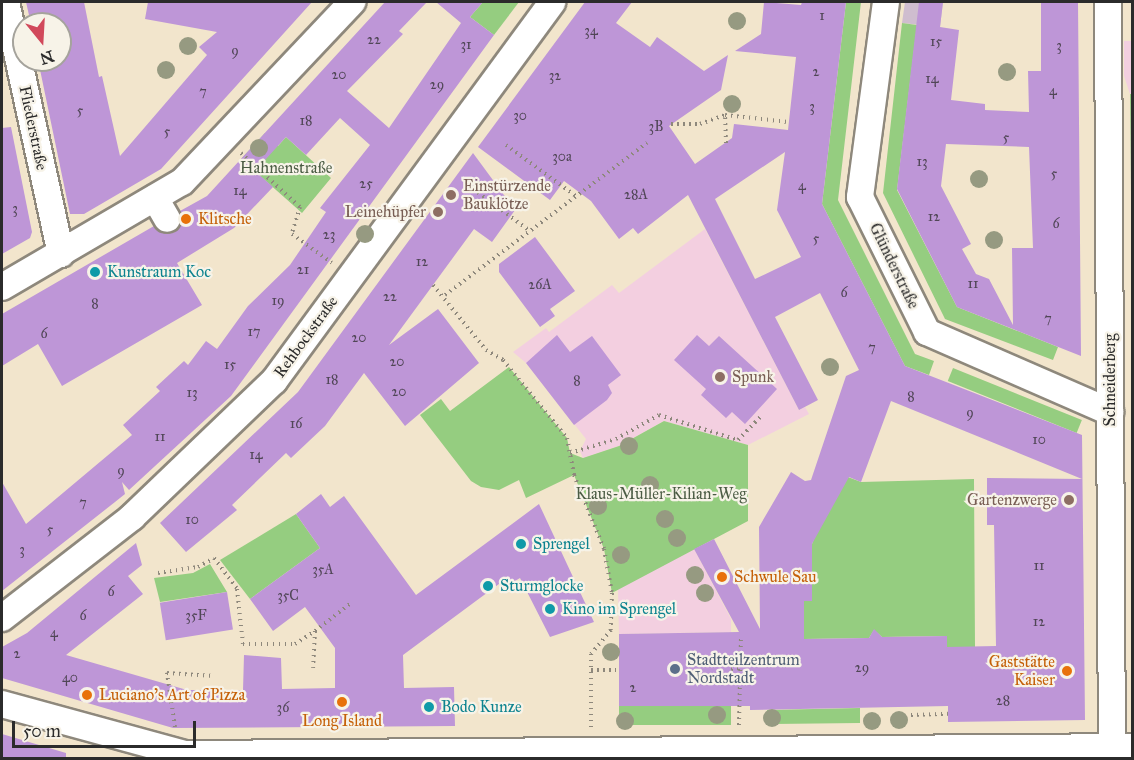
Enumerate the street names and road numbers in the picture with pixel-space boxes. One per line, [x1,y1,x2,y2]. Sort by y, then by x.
street label: Fliederstraße [15,84,51,172]
street label: Glünderstraße [865,220,923,312]
street label: Rehbockstraße [270,293,342,381]
street label: Schneiderberg [1100,333,1120,427]

